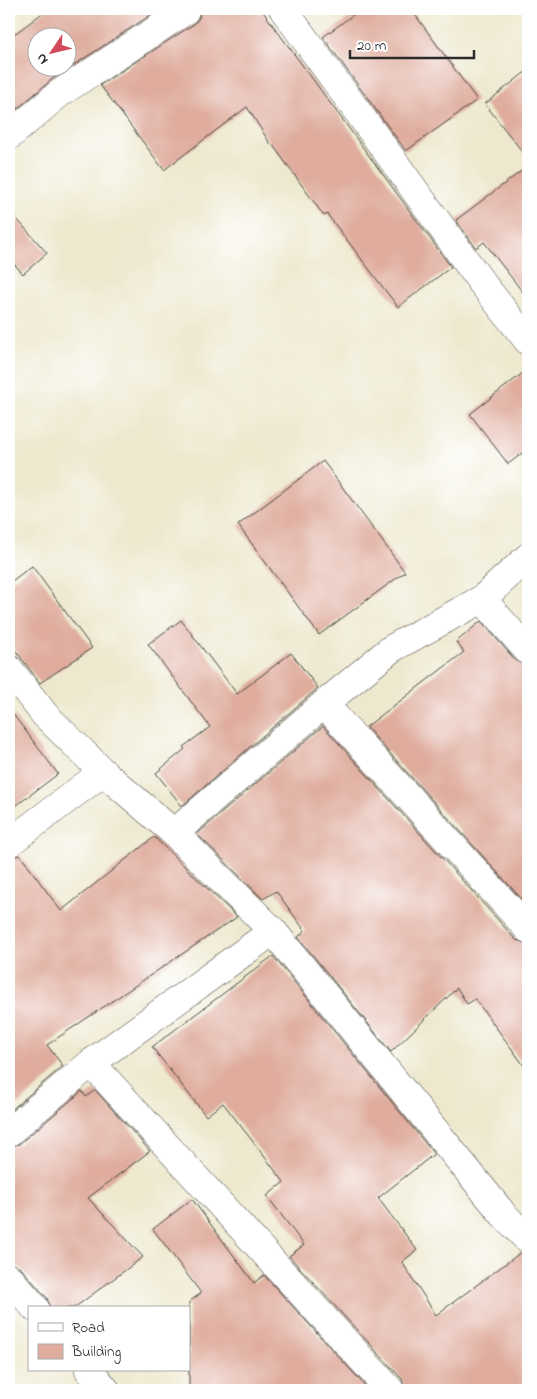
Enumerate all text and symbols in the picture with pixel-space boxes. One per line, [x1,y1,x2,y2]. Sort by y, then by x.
north arrow [28,28,78,78]
scale bar [350,28,473,60]
text: 20 m [357,35,387,57]
text: N [31,49,54,68]
legend [28,1306,190,1372]
text: Road [72,1317,105,1339]
text: Building [71,1341,121,1364]

